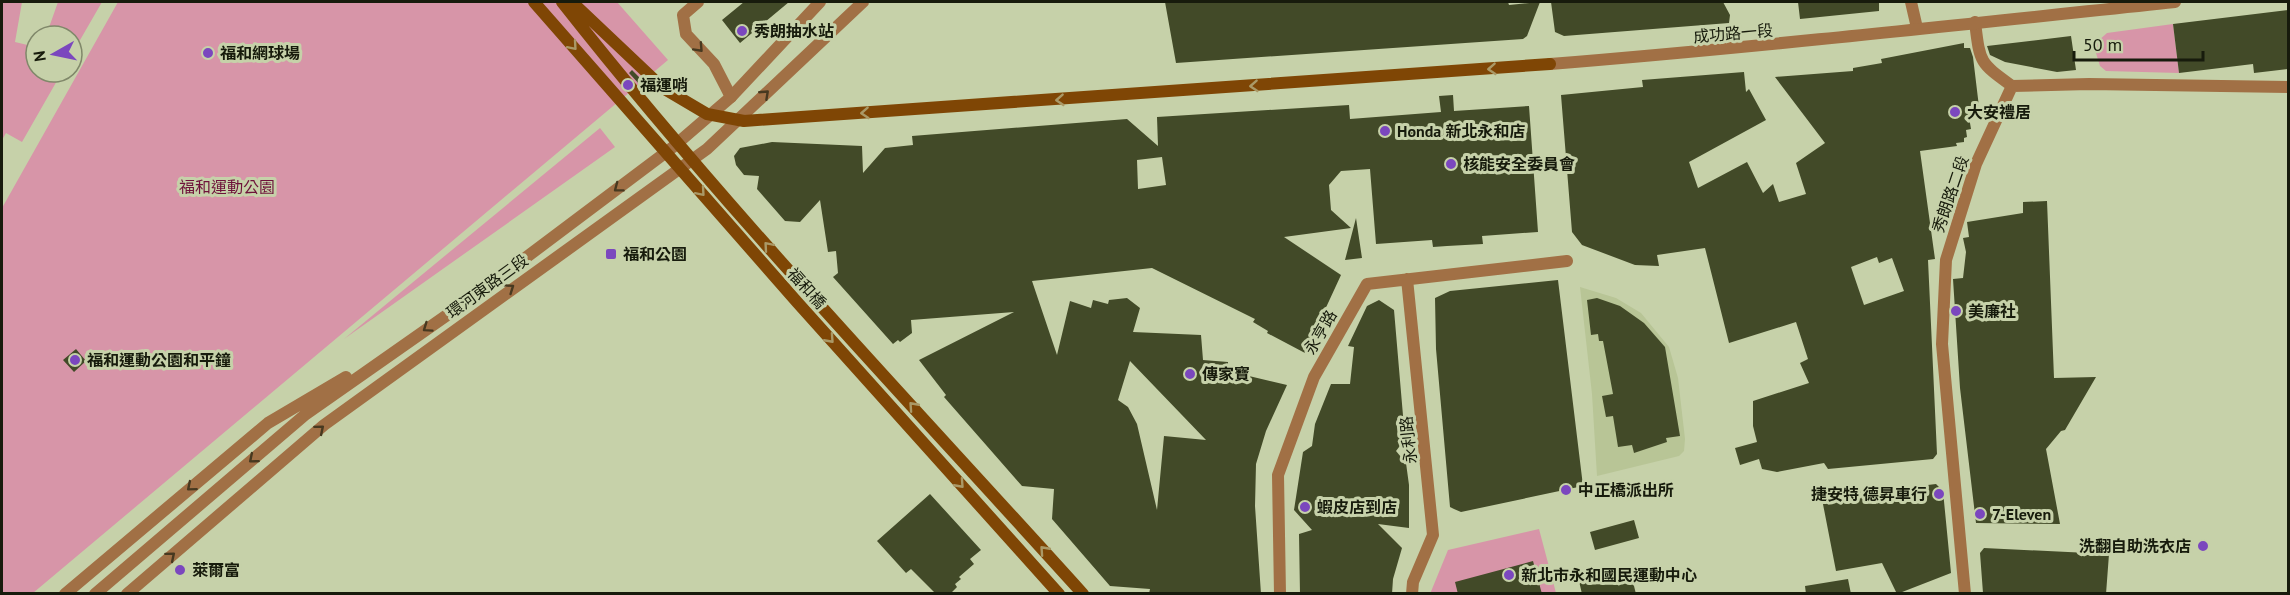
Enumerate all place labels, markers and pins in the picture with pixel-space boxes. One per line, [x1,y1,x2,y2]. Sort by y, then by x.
place label: 秀朗抽水站 [754,21,834,41]
marker: 秀朗抽水站 [735,24,749,38]
place label: 福和網球場 [220,43,300,63]
marker: 福和網球場 [201,46,215,60]
place label: 福運哨 [640,75,688,95]
marker: 福運哨 [621,78,635,92]
place label: 大安禮居 [1967,102,2031,122]
marker: 大安禮居 [1948,105,1962,119]
place label: Honda 新北永和店 [1397,121,1525,141]
marker: Honda 新北永和店 [1378,124,1392,138]
place label: 核能安全委員會 [1463,154,1575,174]
marker: 核能安全委員會 [1444,157,1458,171]
place label: 福和公園 [623,244,687,264]
marker: 福和公園 [604,247,618,261]
place label: 美廉社 [1968,301,2016,321]
marker: 美廉社 [1949,304,1963,318]
place label: 福和運動公園和平鐘 [87,350,231,370]
marker: 福和運動公園和平鐘 [68,353,82,367]
place label: 傳家寶 [1202,364,1250,384]
marker: 傳家寶 [1183,367,1197,381]
place label: 中正橋派出所 [1578,480,1674,500]
marker: 中正橋派出所 [1559,483,1573,497]
place label: 捷安特 德昇車行 [1811,484,1927,504]
marker: 捷安特 德昇車行 [1932,487,1946,501]
place label: 蝦皮店到店 [1317,497,1397,517]
marker: 蝦皮店到店 [1298,500,1312,514]
place label: 7-Eleven [1992,504,2051,524]
marker: 7-Eleven [1973,507,1987,521]
place label: 洗翻自助洗衣店 [2079,536,2191,556]
marker: 洗翻自助洗衣店 [2196,539,2210,553]
place label: 萊爾富 [192,560,240,580]
marker: 萊爾富 [173,563,187,577]
place label: 新北市永和國民運動中心 [1521,565,1697,585]
marker: 新北市永和國民運動中心 [1502,568,1516,582]

